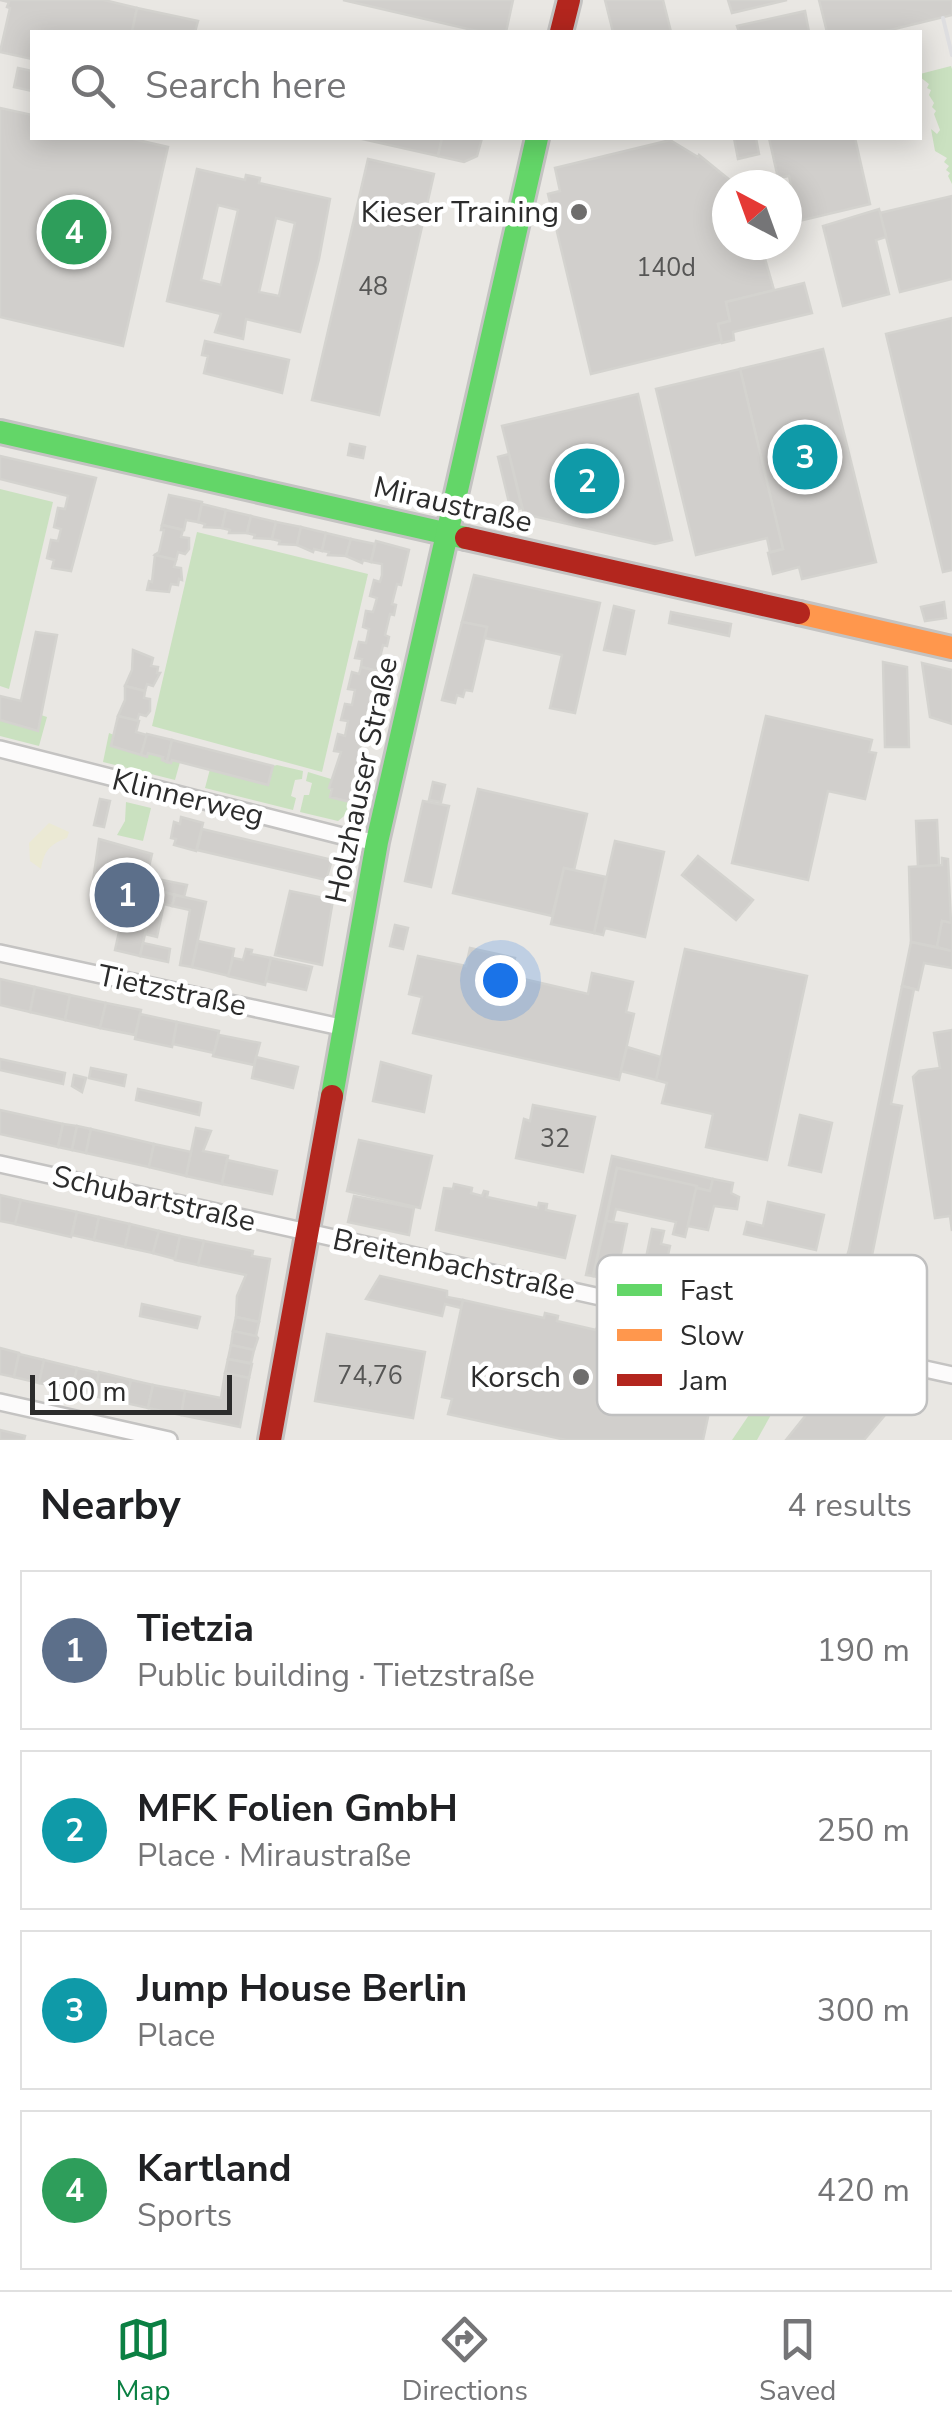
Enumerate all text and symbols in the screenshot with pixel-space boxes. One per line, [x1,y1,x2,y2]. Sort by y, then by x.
search box [30,30,922,140]
icon: search [65,58,120,113]
text: Search here [145,60,346,111]
north arrow [712,170,802,260]
place label: Kieser Training [361,192,559,233]
pin: 4 [42,194,106,270]
marker: Kieser Training [568,201,590,223]
house number: 140d [636,251,696,285]
house number: 48 [358,270,388,304]
pin: 3 [772,420,838,494]
pin: 2 [554,444,620,518]
street label: Miraustraße [370,467,536,543]
street label: Holzhauser Straße [316,653,408,907]
street label: Klinnerweg [108,759,268,837]
pin: 1 [94,858,160,932]
street label: Tietzstraße [94,955,250,1027]
your location [475,955,526,1006]
house number: 32 [540,1122,570,1156]
street label: Schubartstraße [48,1156,260,1242]
street label: Breitenbachstraße [329,1219,579,1311]
legend [597,1255,927,1415]
text: Fast [680,1272,733,1310]
text: Slow [680,1317,744,1355]
place label: Korsch [470,1357,561,1398]
house number: 74,76 [337,1359,403,1393]
text: Jam [679,1362,728,1400]
marker: Korsch [570,1366,592,1388]
scale bar [30,1370,232,1414]
text: 100 m [45,1373,127,1411]
text: Nearby [40,1477,181,1534]
text: 4 results [787,1484,912,1527]
text: Tietzia [137,1603,254,1654]
text: 1 [65,1629,84,1672]
text: 190 m [817,1629,910,1672]
text: Public building · Tietzstraße [137,1654,535,1697]
text: MFK Folien GmbH [137,1783,458,1834]
text: 2 [65,1809,84,1852]
text: 250 m [817,1809,910,1852]
text: Place · Miraustraße [137,1834,411,1877]
text: Jump House Berlin [137,1963,467,2014]
text: 3 [65,1989,84,2032]
text: 300 m [817,1989,910,2032]
text: Place [137,2014,215,2057]
text: Kartland [137,2143,292,2194]
text: 4 [65,2169,84,2212]
text: 420 m [817,2169,910,2212]
text: Sports [137,2194,232,2237]
tab: Map [116,2312,171,2410]
tab: Directions [402,2312,528,2410]
tab: Saved [759,2312,836,2410]

